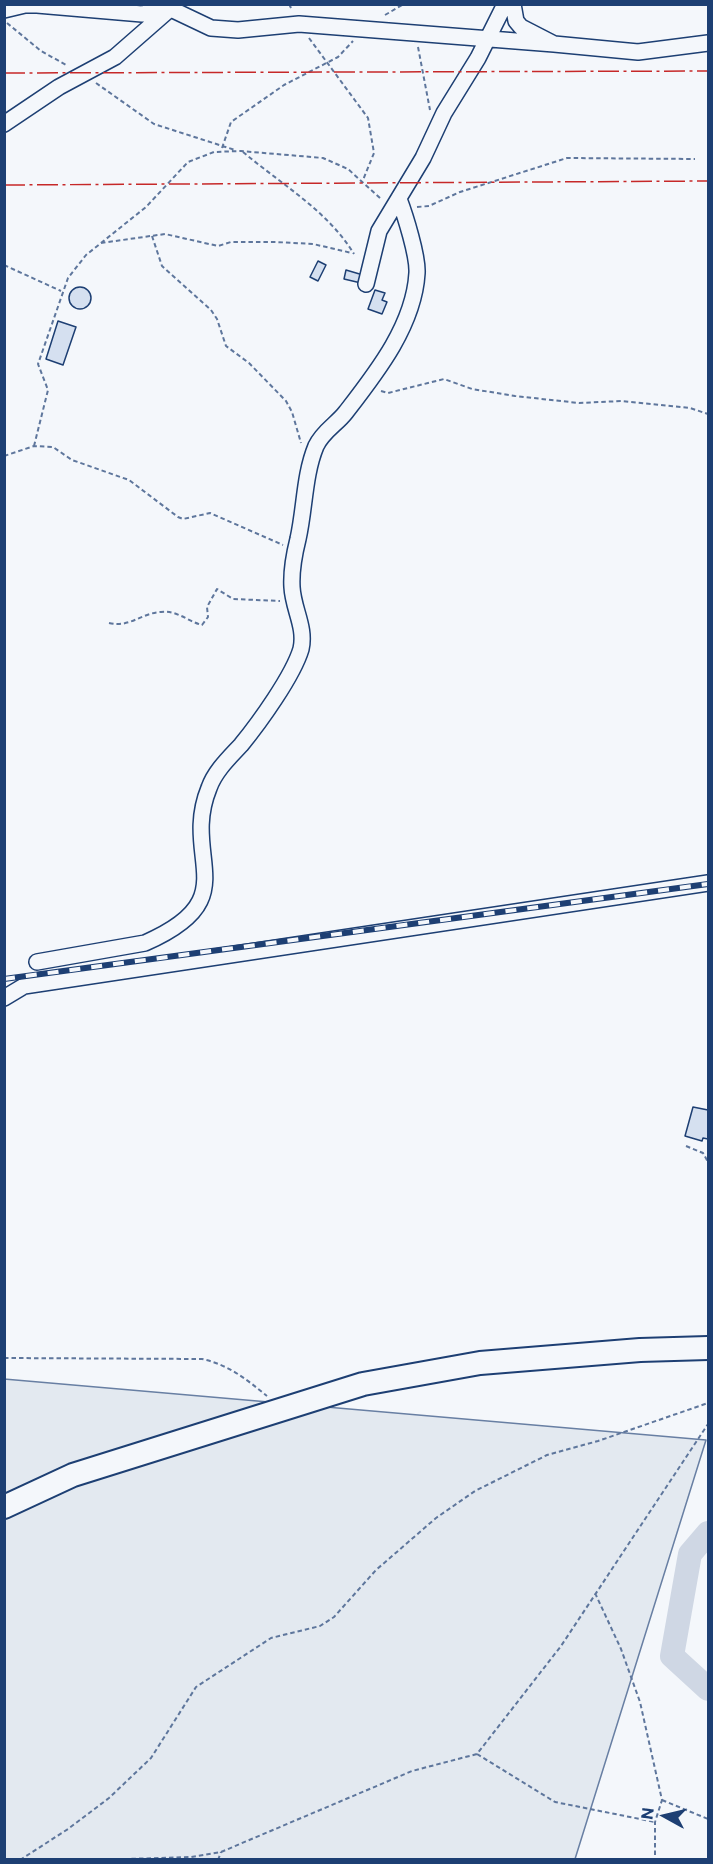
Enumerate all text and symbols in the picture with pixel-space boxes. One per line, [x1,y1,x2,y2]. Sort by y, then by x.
north arrow [635,1786,695,1846]
text: N [636,1806,657,1821]

